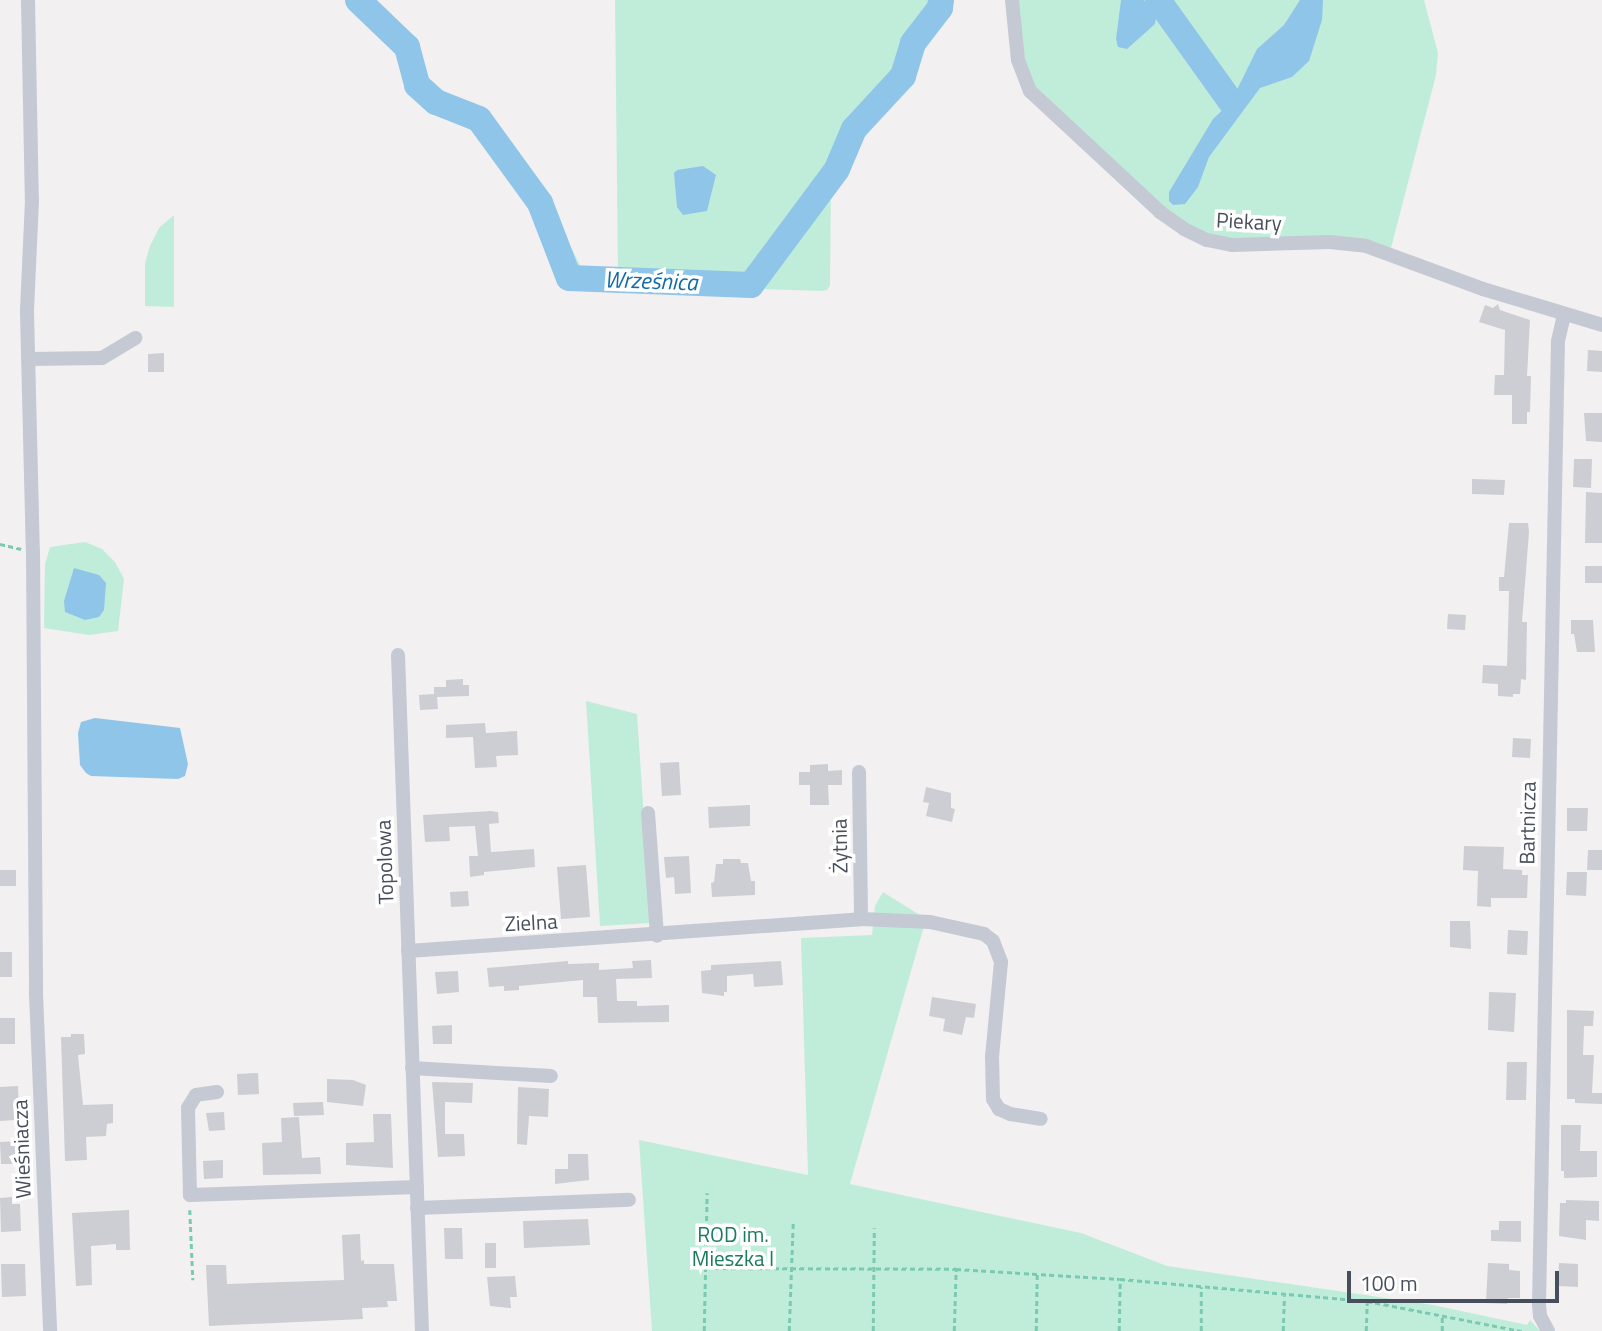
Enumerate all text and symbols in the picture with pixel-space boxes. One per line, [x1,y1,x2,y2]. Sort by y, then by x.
street label: Piekary [1216,207,1282,235]
water label: Wrześnica [604,266,698,296]
street label: Bartnicza [1514,781,1540,865]
street label: Żytnia [826,818,852,874]
street label: Topolowa [370,819,398,905]
street label: Zielna [504,908,558,936]
street label: Wieśniacza [7,1099,35,1199]
park label: ROD im. Mieszka I [692,1221,774,1271]
scale bar [1350,1258,1562,1302]
text: 100 m [1360,1267,1417,1299]

